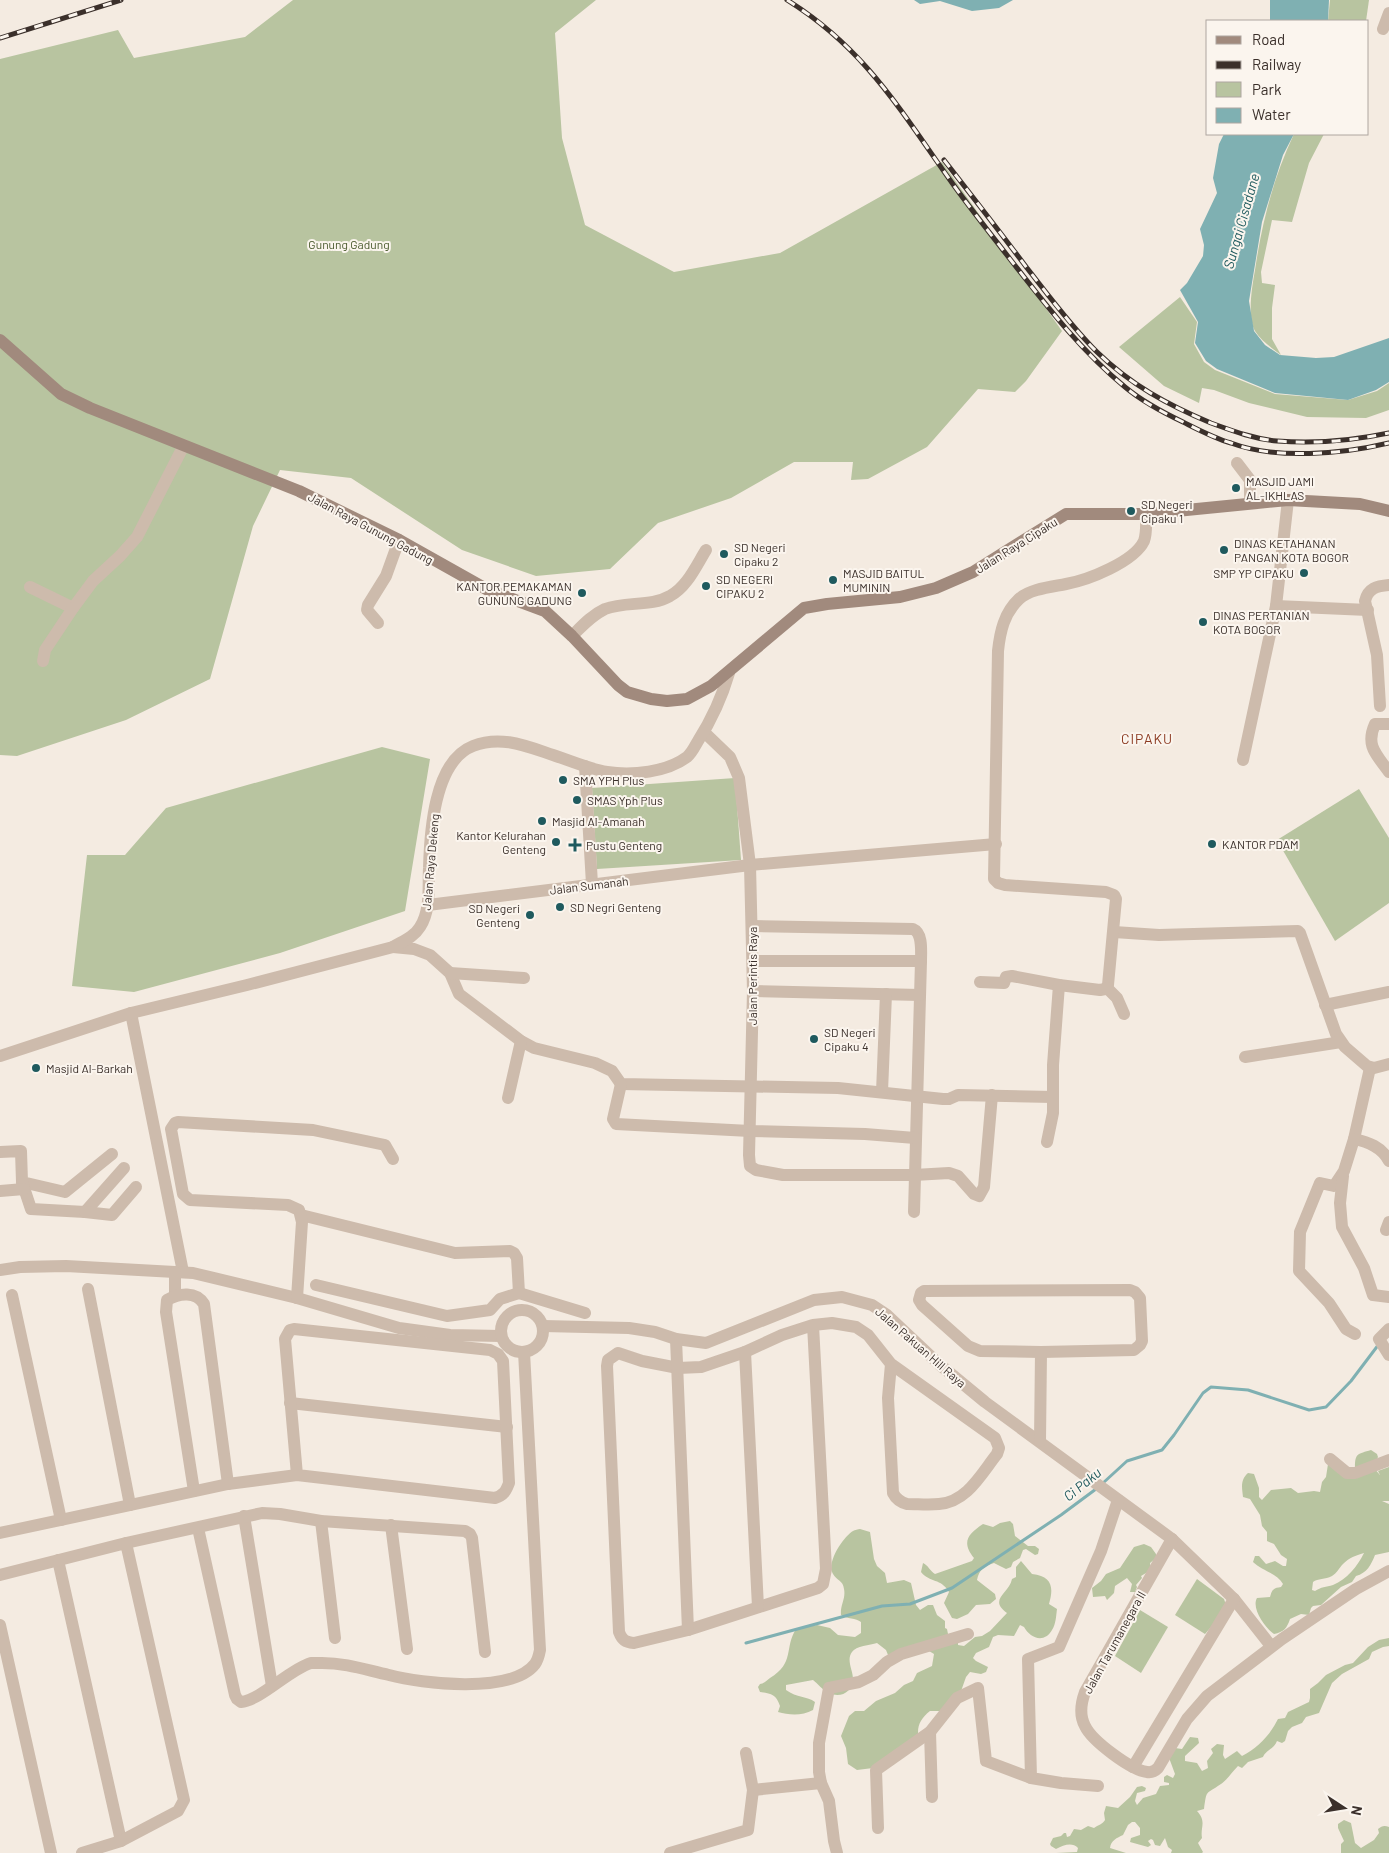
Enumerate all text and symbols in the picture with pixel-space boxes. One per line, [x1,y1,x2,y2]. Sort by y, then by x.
legend [1206,20,1369,135]
text: Road [1252,30,1285,48]
text: Railway [1252,55,1301,73]
text: Park [1252,80,1282,98]
text: Water [1252,105,1291,123]
water label: Sungai Cisadane [1219,171,1263,271]
park label: Gunung Gadung [308,237,390,251]
place label: MASJID JAMI AL-IKHLAS [1246,474,1314,502]
marker: MASJID JAMI AL-IKHLAS [1230,482,1242,494]
street label: Jalan Raya Gunung Gadung [306,489,436,567]
place label: SD Negeri Cipaku 1 [1141,497,1193,525]
marker: SD Negeri Cipaku 1 [1125,505,1137,517]
street label: Jalan Raya Cipaku [973,514,1059,576]
place label: DINAS KETAHANAN PANGAN KOTA BOGOR [1234,536,1349,564]
place label: SD Negeri Cipaku 2 [734,540,786,568]
marker: DINAS KETAHANAN PANGAN KOTA BOGOR [1218,544,1230,556]
marker: SD Negeri Cipaku 2 [718,548,730,560]
place label: MASJID BAITUL MUMININ [843,566,925,594]
place label: SMP YP CIPAKU [1213,566,1294,580]
marker: SMP YP CIPAKU [1298,567,1310,579]
place label: SD NEGERI CIPAKU 2 [716,572,773,600]
marker: MASJID BAITUL MUMININ [827,574,839,586]
place label: KANTOR PEMAKAMAN GUNUNG GADUNG [456,579,572,607]
marker: SD NEGERI CIPAKU 2 [700,580,712,592]
marker: KANTOR PEMAKAMAN GUNUNG GADUNG [576,587,588,599]
place label: DINAS PERTANIAN KOTA BOGOR [1213,608,1310,636]
marker: DINAS PERTANIAN KOTA BOGOR [1197,616,1209,628]
district label: CIPAKU [1121,730,1173,747]
place label: SMA YPH Plus [573,773,645,787]
marker: SMA YPH Plus [557,774,569,786]
place label: SMAS Yph Plus [587,793,663,807]
marker: SMAS Yph Plus [571,794,583,806]
street label: Jalan Raya Dekeng [419,813,441,911]
place label: Masjid Al-Amanah [552,814,645,828]
marker: Masjid Al-Amanah [536,815,548,827]
place label: Kantor Kelurahan Genteng [456,828,546,856]
marker: Kantor Kelurahan Genteng [550,836,562,848]
place label: KANTOR PDAM [1222,837,1299,851]
marker: Pustu Genteng [568,838,582,852]
place label: Pustu Genteng [586,838,662,852]
marker: KANTOR PDAM [1206,838,1218,850]
street label: Jalan Sumanah [549,873,629,897]
place label: SD Negri Genteng [570,900,661,914]
place label: SD Negeri Genteng [468,901,520,929]
marker: SD Negri Genteng [554,901,566,913]
marker: SD Negeri Genteng [524,909,536,921]
street label: Jalan Perintis Raya [745,927,759,1025]
place label: SD Negeri Cipaku 4 [824,1025,876,1053]
marker: SD Negeri Cipaku 4 [808,1033,820,1045]
place label: Masjid Al-Barkah [46,1061,133,1075]
marker: Masjid Al-Barkah [30,1062,42,1074]
street label: Jalan Pakuan Hill Raya [873,1304,969,1390]
water label: Ci Paku [1060,1464,1104,1504]
street label: Jalan Tarumanegara II [1080,1588,1148,1696]
north arrow [1319,1783,1369,1833]
text: N [1348,1804,1366,1817]

